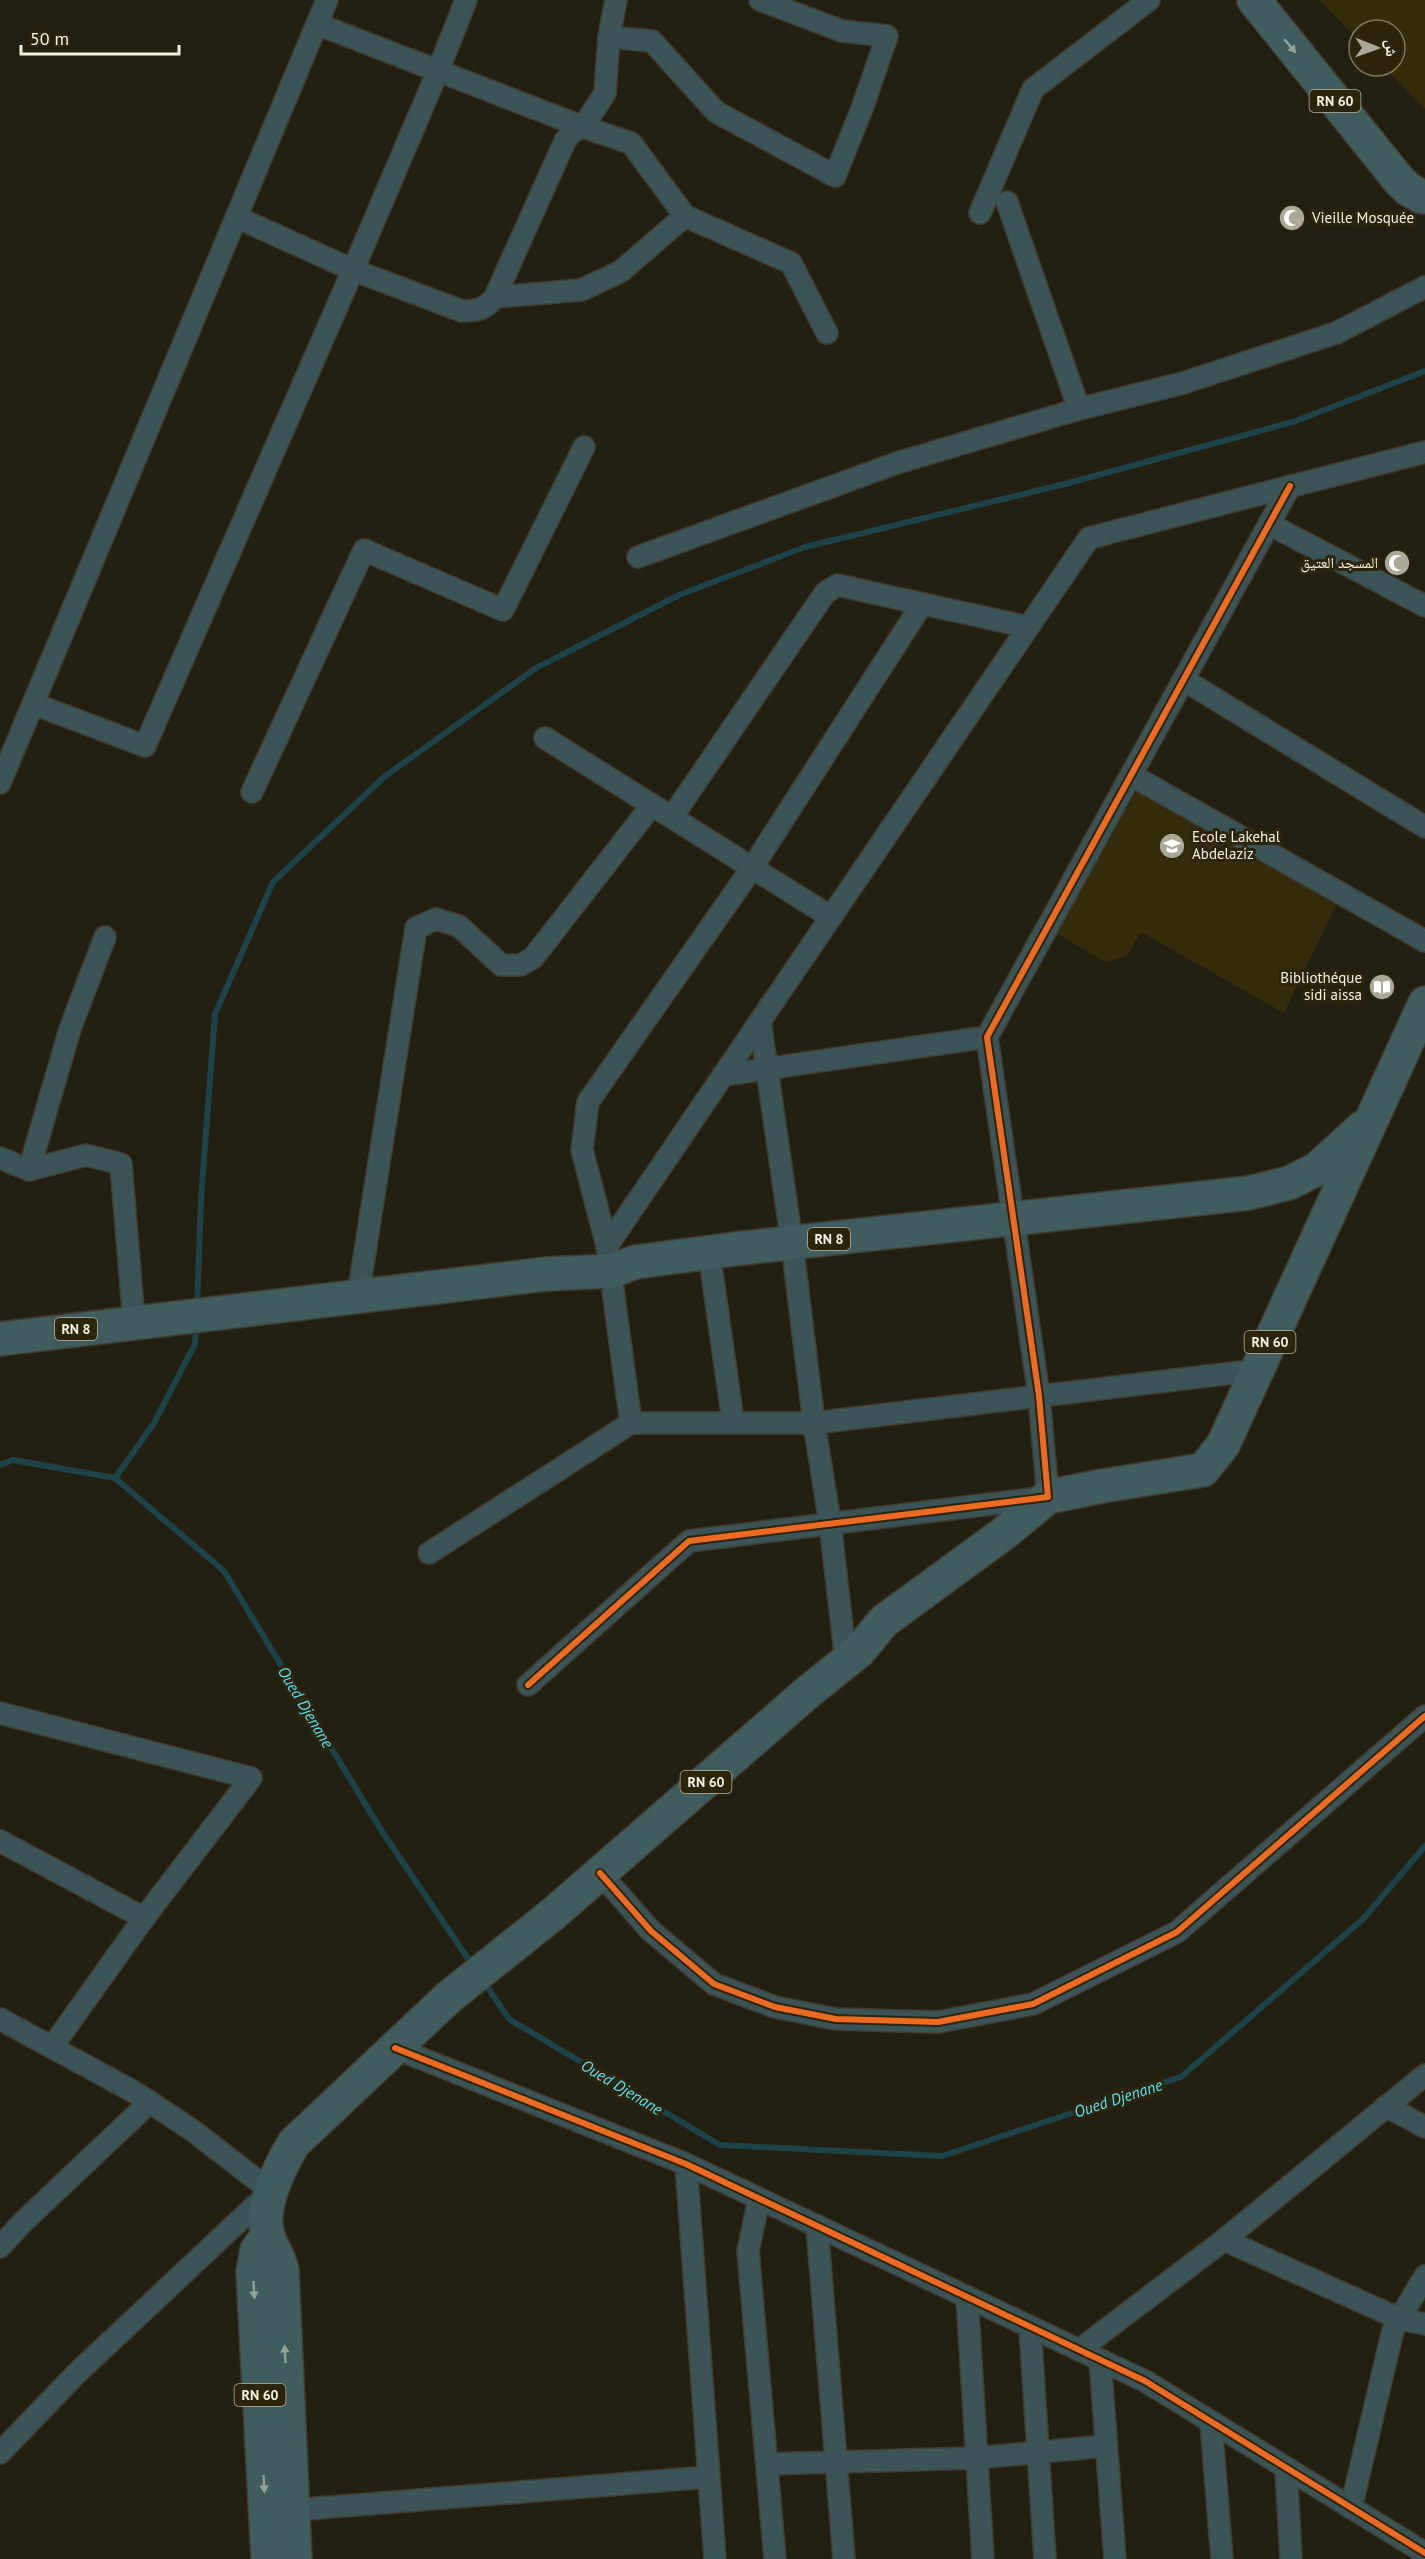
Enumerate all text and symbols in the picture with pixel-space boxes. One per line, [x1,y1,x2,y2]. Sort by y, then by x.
scale bar [21,18,178,56]
north arrow [1347,18,1407,78]
text: 50 m [30,27,69,50]
one-way arrow [1283,38,1296,54]
text: ش [1382,40,1402,57]
road number: RN 60 [1310,90,1360,112]
mosque icon: Vieille Mosquée [1277,203,1307,233]
place label: Vieille Mosquée [1311,208,1414,227]
mosque icon: المسجد العتيق [1382,548,1412,578]
place label: المسجد العتيق [1301,553,1378,573]
place label: Ecole Lakehal Abdelaziz [1192,827,1281,863]
school or university icon: Ecole Lakehal Abdelaziz [1157,831,1187,861]
place label: Bibliothéque sidi aissa [1280,968,1362,1004]
library icon: Bibliothéque sidi aissa [1367,972,1397,1002]
road number: RN 8 [808,1228,850,1250]
road number: RN 8 [55,1318,97,1340]
road number: RN 60 [1244,1331,1296,1353]
water label: Oued Djenane [274,1663,338,1752]
road number: RN 60 [680,1771,732,1793]
water label: Oued Djenane [578,2055,667,2119]
water label: Oued Djenane [1071,2074,1165,2122]
one-way arrow [250,2280,259,2299]
one-way arrow [281,2344,290,2363]
road number: RN 60 [234,2384,286,2406]
one-way arrow [260,2475,269,2494]

